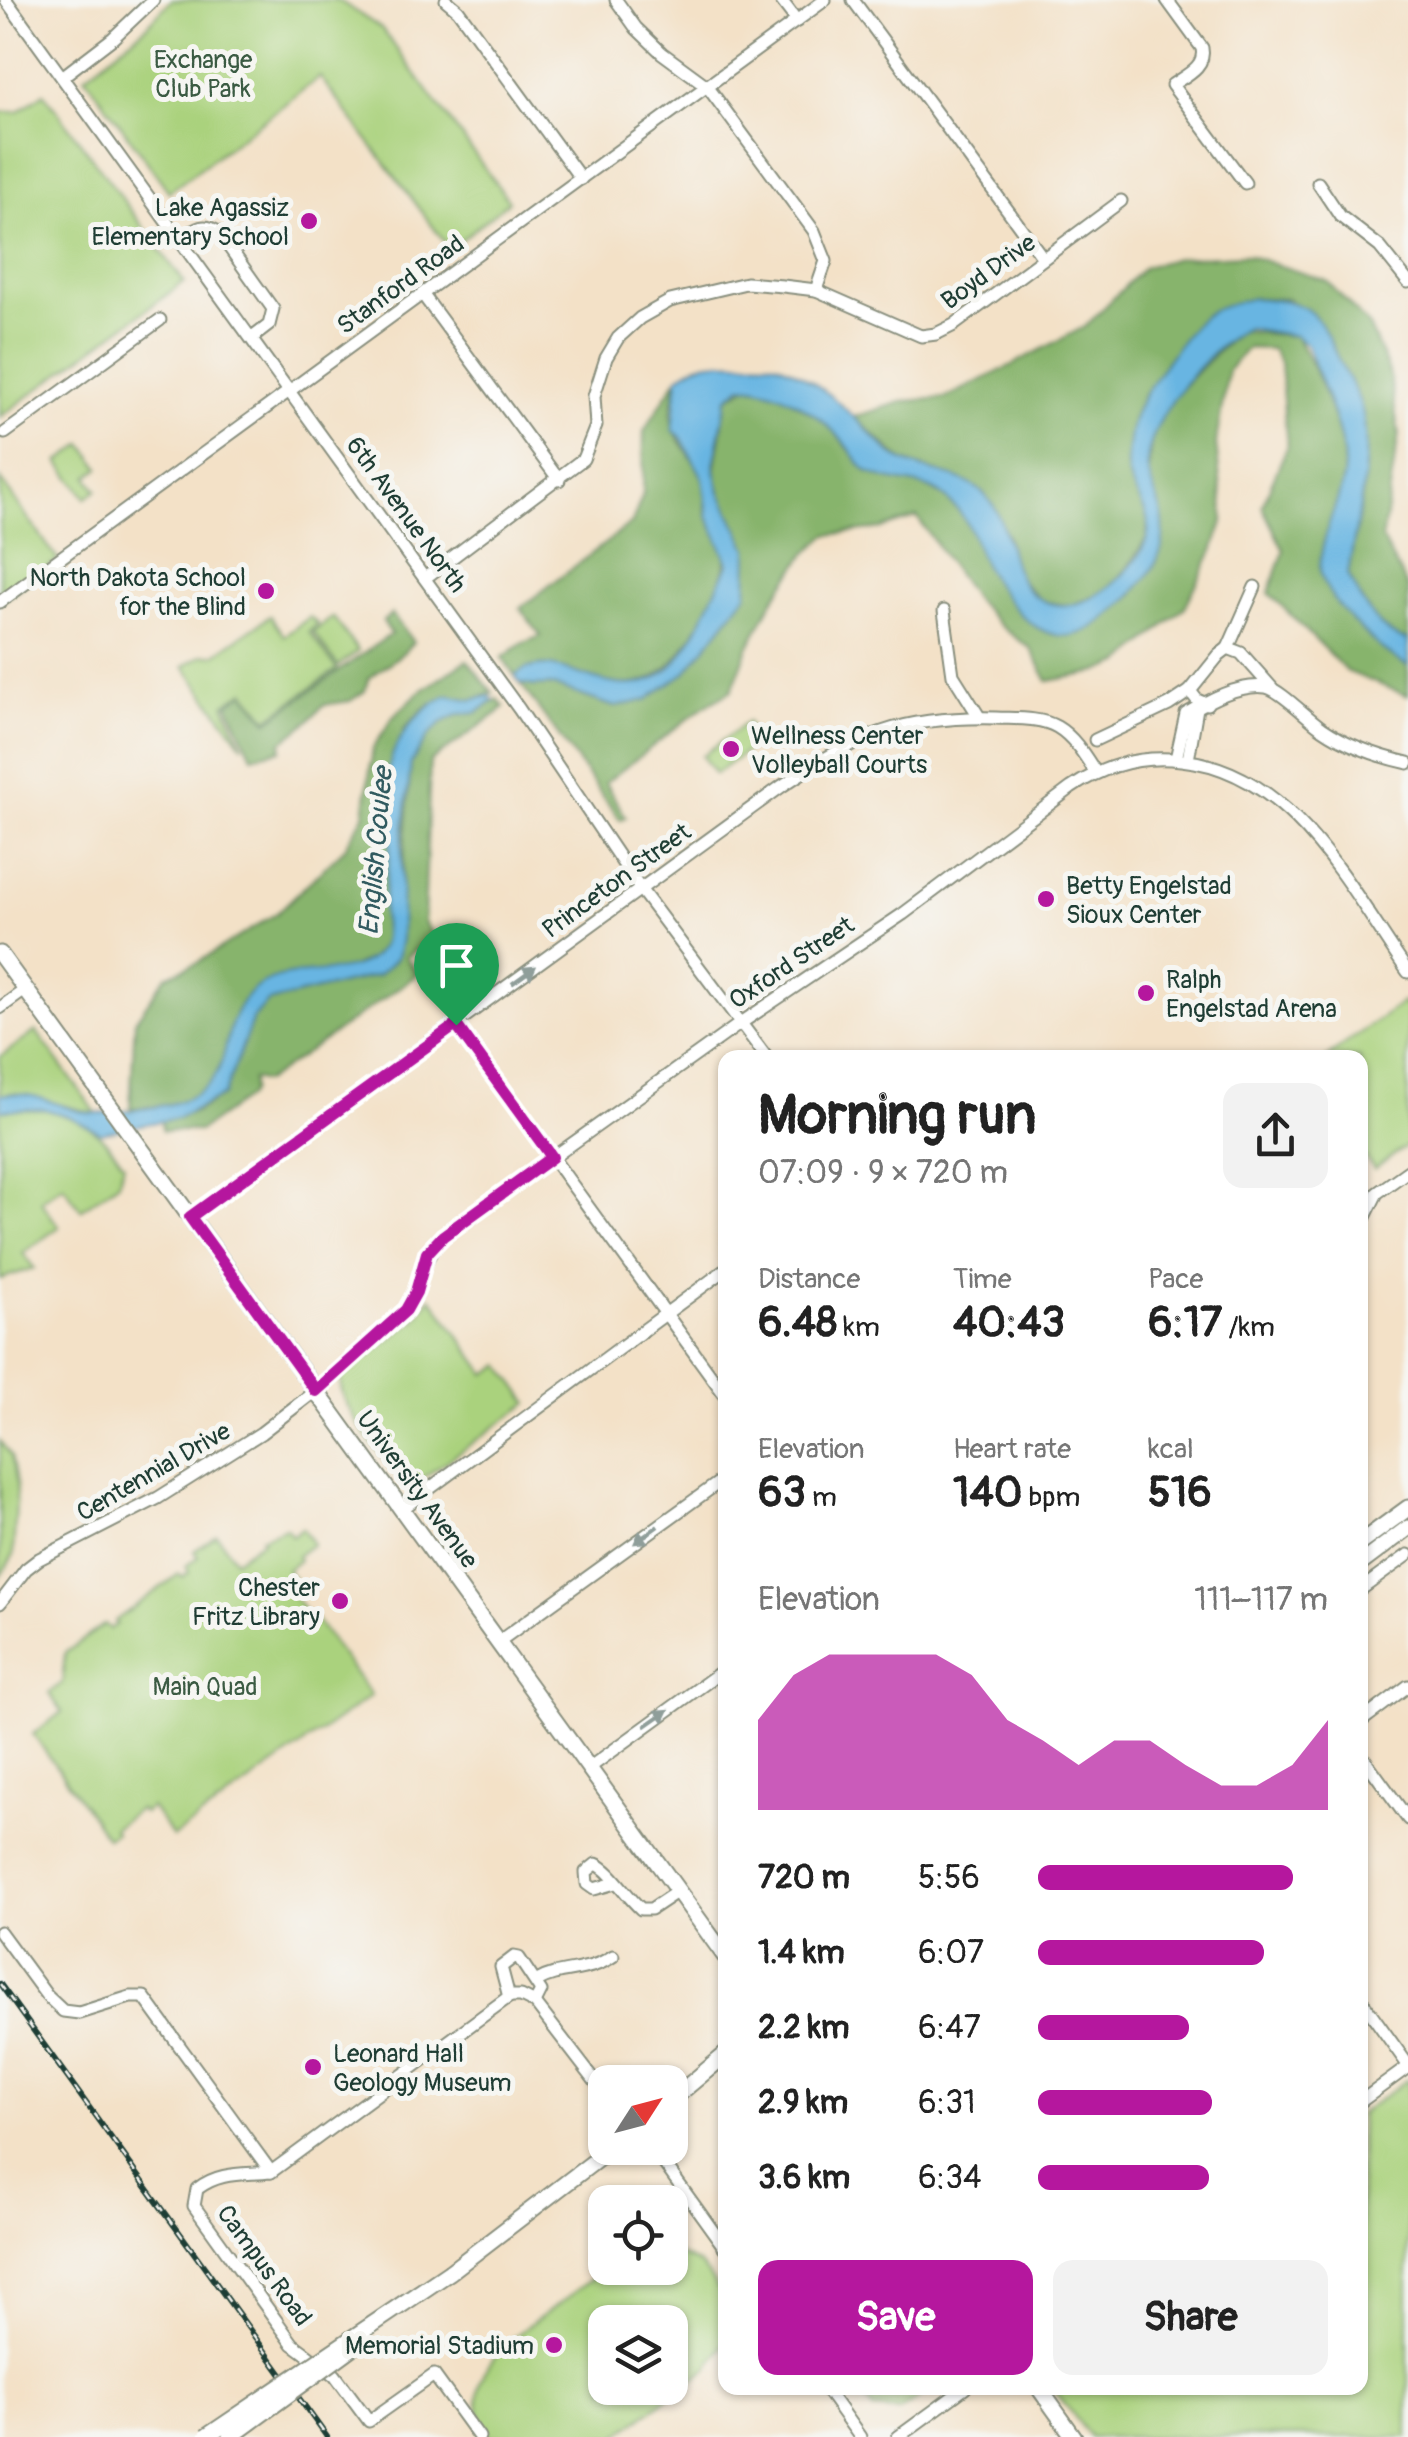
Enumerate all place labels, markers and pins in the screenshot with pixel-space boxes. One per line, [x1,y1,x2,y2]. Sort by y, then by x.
place label: Lake Agassiz Elementary School [92,193,289,253]
marker: Lake Agassiz Elementary School [298,210,320,232]
place label: North Dakota School for the Blind [29,563,246,623]
marker: North Dakota School for the Blind [255,580,277,602]
place label: Wellness Center Volleyball Courts [751,721,927,781]
marker: Wellness Center Volleyball Courts [720,738,742,760]
place label: Betty Engelstad Sioux Center [1066,871,1232,931]
marker: Betty Engelstad Sioux Center [1035,888,1057,910]
pin [414,923,499,1026]
place label: Ralph Engelstad Arena [1166,965,1337,1025]
marker: Ralph Engelstad Arena [1135,982,1157,1004]
place label: Chester Fritz Library [192,1573,320,1633]
marker: Chester Fritz Library [329,1590,351,1612]
place label: Leonard Hall Geology Museum [333,2039,511,2099]
marker: Leonard Hall Geology Museum [302,2056,324,2078]
place label: Memorial Stadium [345,2331,534,2362]
marker: Memorial Stadium [543,2334,565,2356]

